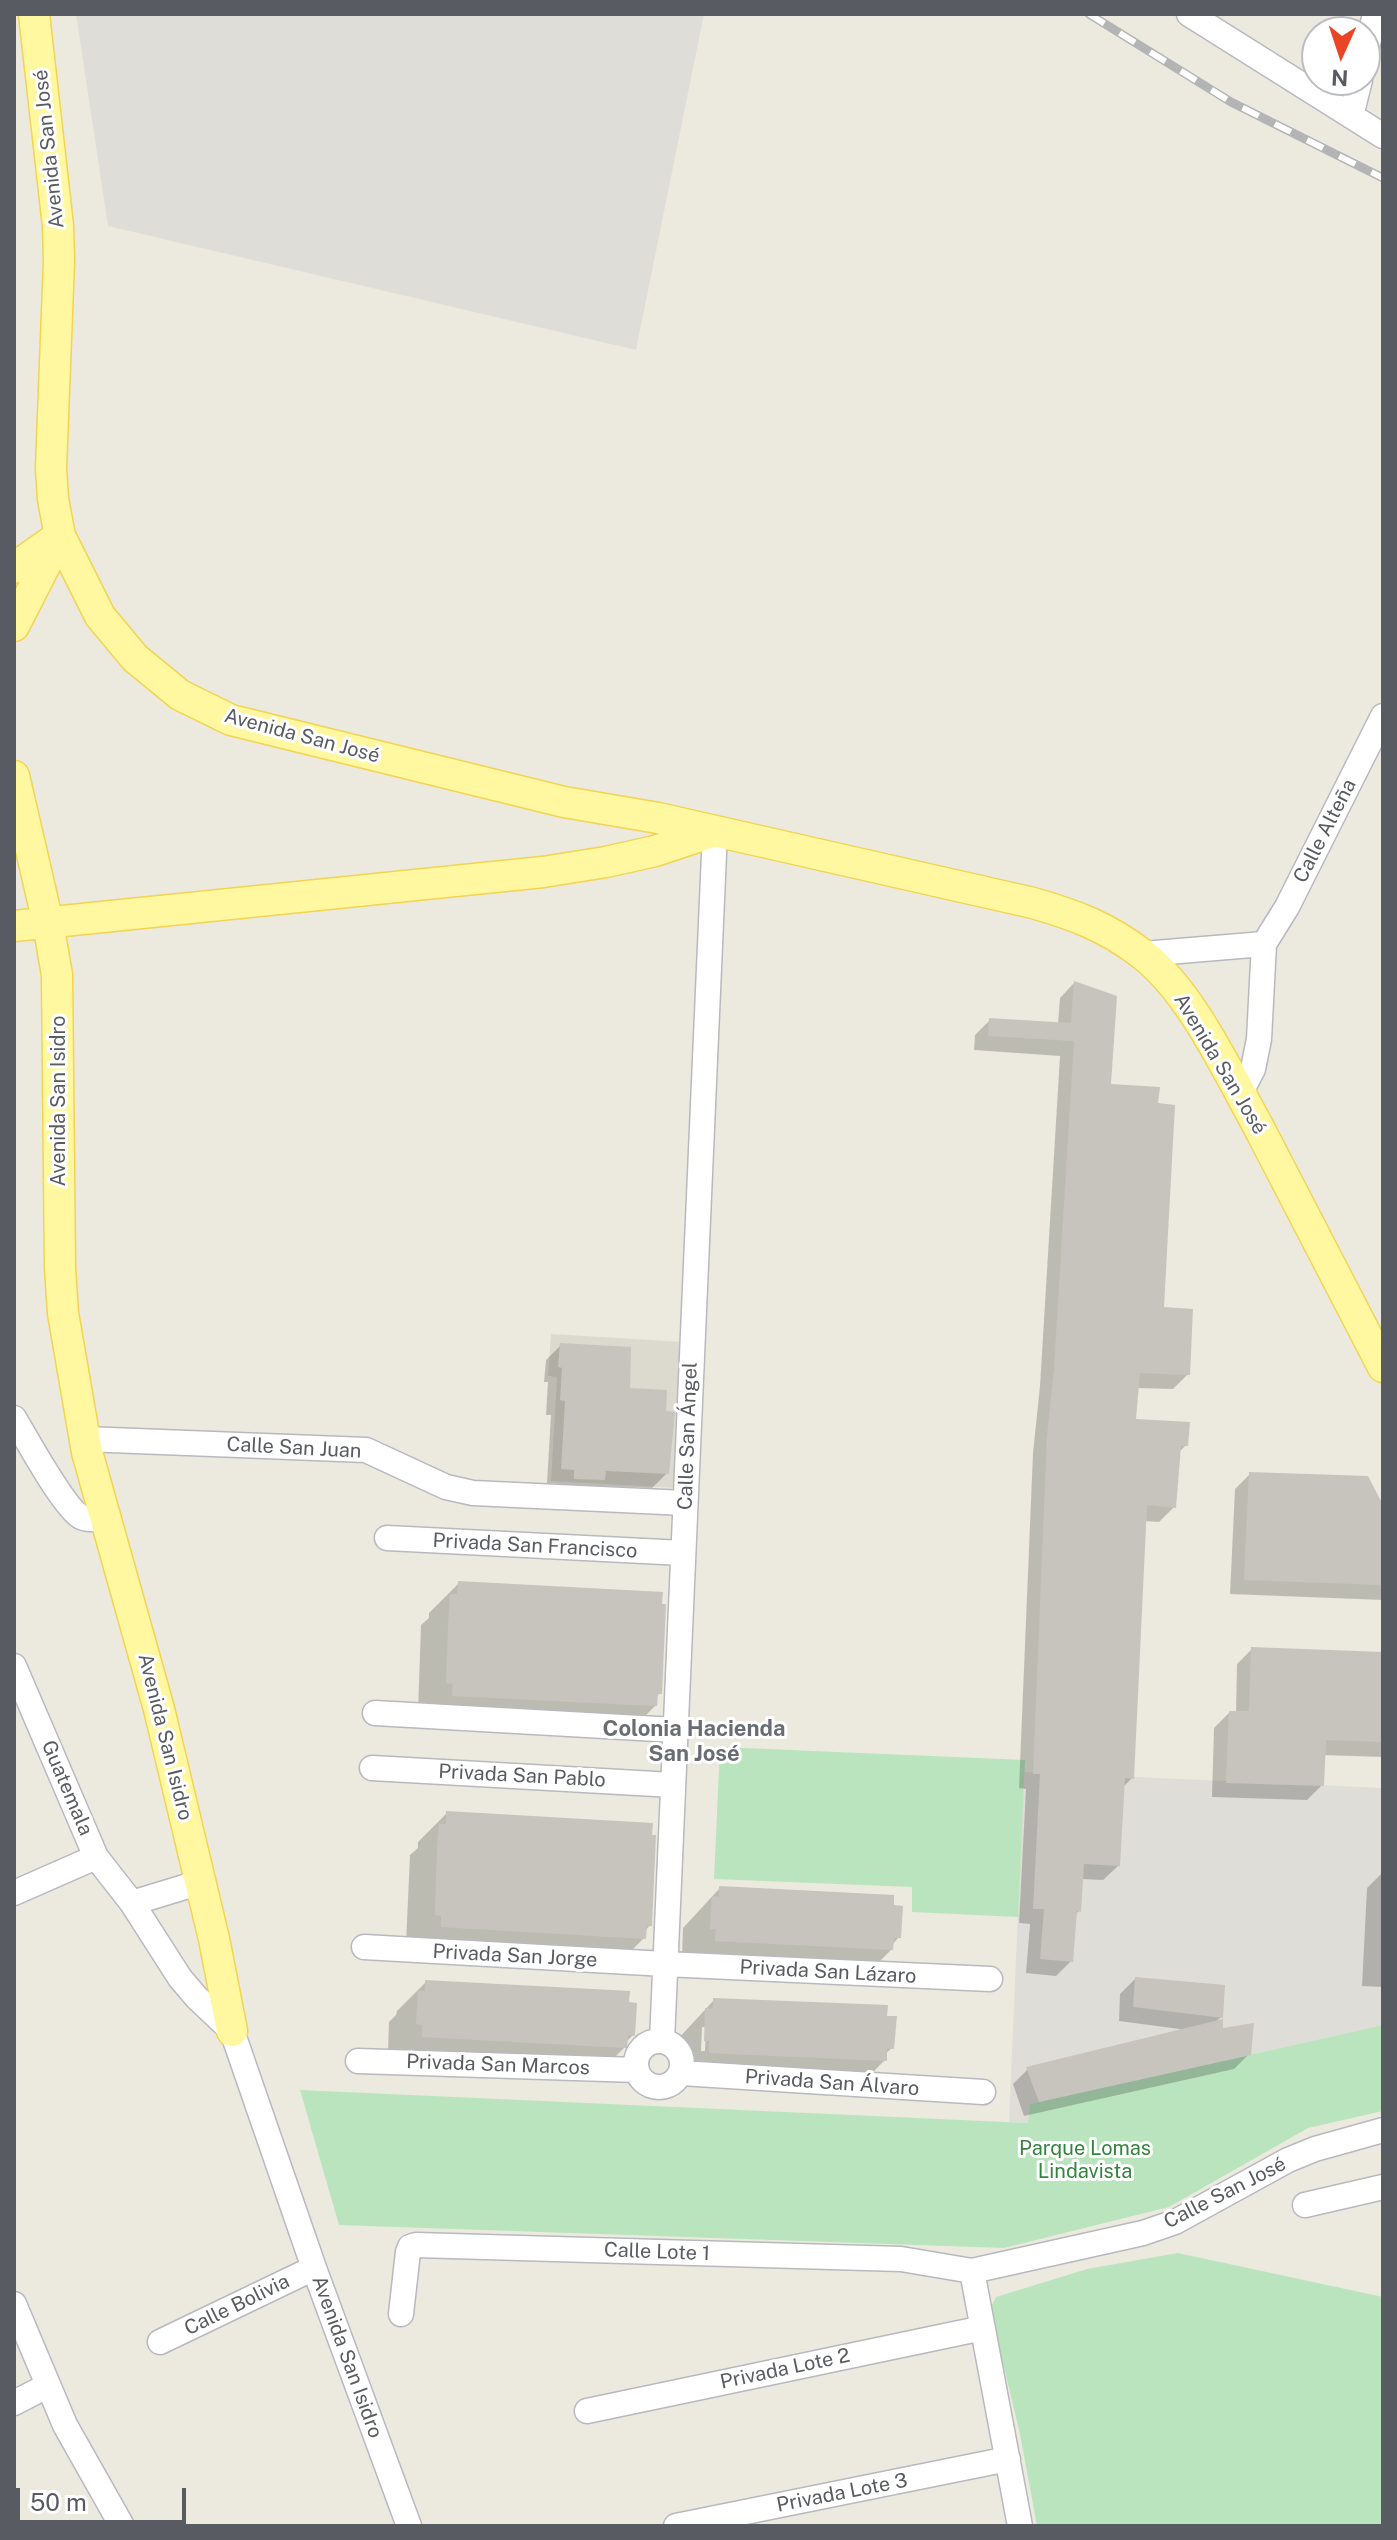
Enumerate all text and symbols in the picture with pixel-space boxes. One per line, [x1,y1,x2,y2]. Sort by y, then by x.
north arrow [1301,16,1381,96]
text: N [1331,65,1349,91]
street label: Avenida San José [29,68,69,230]
street label: Avenida San José [222,704,382,768]
street label: Calle Alteña [1289,775,1361,887]
street label: Avenida San José [1169,989,1271,1139]
street label: Avenida San Isidro [47,1015,71,1187]
street label: Calle San Ángel [673,1362,703,1510]
street label: Calle San Juan [226,1432,362,1464]
street label: Privada San Francisco [432,1529,638,1563]
street label: Avenida San Isidro [133,1651,197,1823]
district label: Colonia Hacienda San José [603,1716,785,1768]
street label: Guatemala [36,1737,98,1839]
street label: Privada San Pablo [438,1760,606,1792]
street label: Privada San Jorge [432,1940,598,1972]
street label: Privada San Lázaro [739,1955,917,1989]
street label: Privada San Marcos [406,2050,590,2080]
street label: Privada San Álvaro [744,2065,920,2101]
park label: Parque Lomas Lindavista [1019,2137,1151,2184]
street label: Calle San José [1160,2152,1290,2234]
street label: Calle Lote 1 [604,2238,710,2266]
street label: Calle Bolivia [181,2269,293,2341]
street label: Avenida San Isidro [306,2273,388,2441]
street label: Privada Lote 2 [718,2344,852,2394]
street label: Privada Lote 3 [775,2469,909,2517]
scale bar [20,2472,190,2522]
text: 50 m [30,2488,87,2516]

